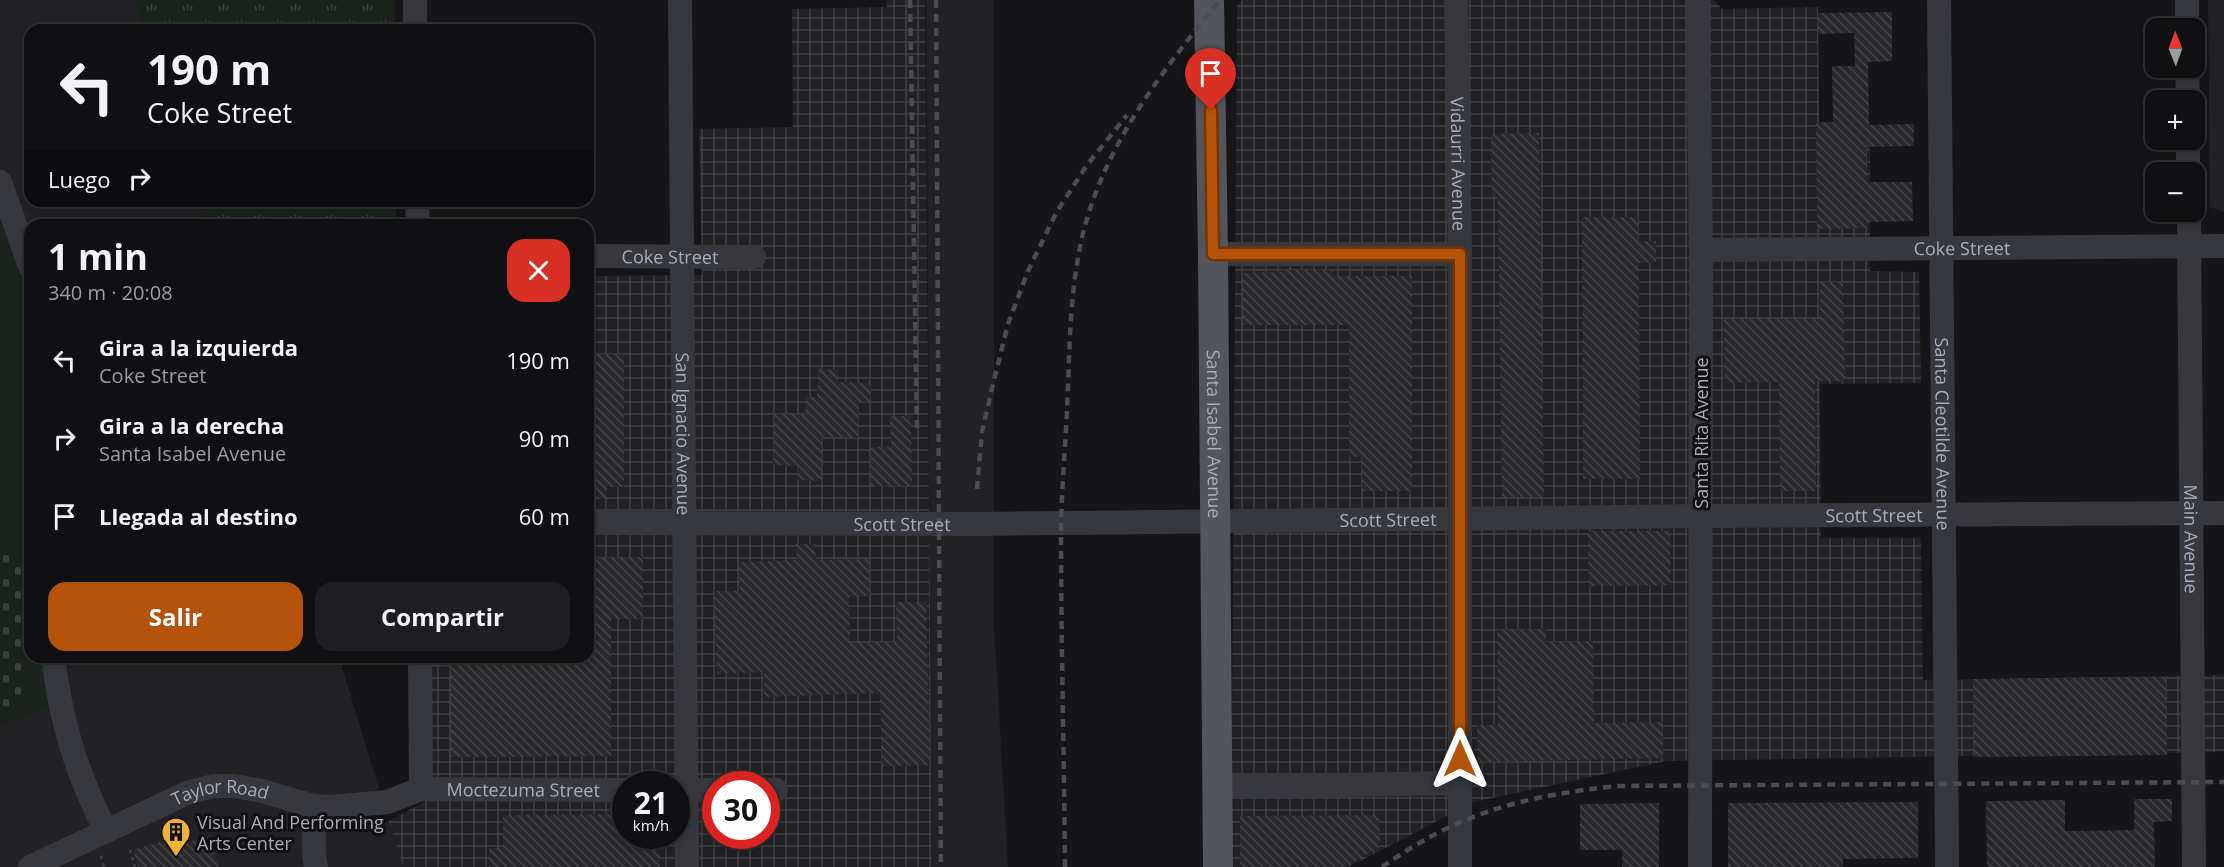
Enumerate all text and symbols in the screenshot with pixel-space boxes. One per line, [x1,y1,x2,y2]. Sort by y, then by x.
north arrow [2145,18,2205,78]
map controls [2145,18,2205,222]
text: 190 m [147,40,271,97]
icon: left [48,48,126,126]
pin [1185,48,1236,110]
icon: arrive [1194,57,1227,90]
button: + [2145,90,2205,150]
text: Coke Street [147,94,292,131]
street label: Vidaurri Avenue [1446,97,1472,231]
icon: right [123,162,156,195]
button: − [2145,162,2205,222]
text: Luego [48,164,111,194]
text: 1 min [48,232,148,281]
street label: Coke Street [1914,236,2010,260]
button: close [507,239,570,302]
street label: Coke Street [622,244,718,269]
text: 340 m · 20:08 [48,279,173,306]
text: Gira a la izquierda [99,332,298,362]
street label: Santa Cleotilde Avenue [1930,337,1956,531]
icon: left [48,344,81,377]
text: 190 m [506,345,570,375]
street label: Santa Isabel Avenue [1202,349,1227,518]
street label: San Ignacio Avenue [671,352,696,516]
street label: Santa Rita Avenue [1689,357,1713,509]
text: Coke Street [99,362,206,389]
text: Gira a la derecha [99,410,284,440]
icon: right [48,422,81,455]
text: 90 m [519,423,570,453]
text: Santa Isabel Avenue [99,440,286,467]
street label: Main Avenue [2179,484,2204,594]
icon: arrive [48,500,81,533]
text: Llegada al destino [99,501,298,531]
text: 60 m [519,501,570,531]
street label: Scott Street [1825,503,1923,527]
street label: Scott Street [1339,507,1437,532]
street label: Scott Street [853,512,951,536]
button: Salir [48,582,303,651]
button: Compartir [315,582,570,651]
position arrow [1428,727,1492,791]
speed limit sign: 30 [702,771,780,849]
street label: Taylor Road [167,774,272,811]
street label: Moctezuma Street [447,777,600,802]
text: 21 [634,782,668,823]
place label: Visual And Performing Arts Center [197,810,384,855]
text: km/h [633,815,669,835]
building icon: Visual And Performing Arts Center [160,816,192,858]

